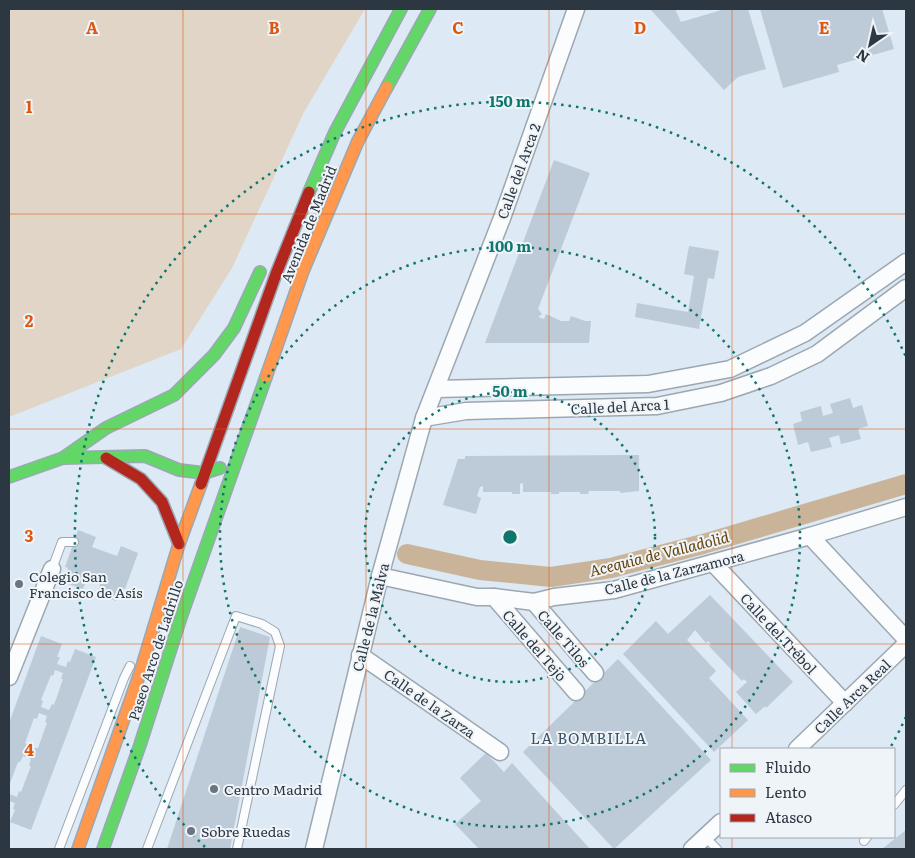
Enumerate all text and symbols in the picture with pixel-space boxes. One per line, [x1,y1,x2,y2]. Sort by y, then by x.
text: A [86,15,98,39]
text: B [268,15,280,39]
text: C [452,15,464,39]
text: D [634,15,646,39]
text: E [819,15,830,39]
north arrow [845,20,895,70]
text: N [852,45,873,68]
text: 150 m [489,89,531,112]
text: 1 [26,94,33,118]
street label: Calle del Arca 2 [491,120,545,222]
street label: Avenida de Madrid [275,162,341,286]
text: 100 m [489,234,531,257]
text: 2 [25,308,34,332]
text: 50 m [492,379,528,402]
street label: Calle del Arca 1 [570,393,670,419]
text: 3 [25,523,34,547]
water label: Acequia de Valladolid [587,524,732,582]
centre of rings [501,528,519,546]
street label: Calle de la Zarzamora [602,545,746,599]
street label: Calle de la Malva [347,560,393,673]
place label: Colegio San Francisco de Asís [29,566,143,602]
street label: Paseo Arco de Ladrillo [123,577,187,723]
marker: Colegio San Francisco de Asís [13,578,25,590]
street label: Calle del Trébol [736,588,822,678]
street label: Calle del Tejo [498,605,572,685]
street label: Calle Tilos [533,605,595,671]
street label: Calle Arca Real [809,654,895,738]
street label: Calle de la Zarza [380,664,480,742]
district label: LA BOMBILLA [531,726,647,749]
text: 4 [24,737,34,761]
legend [720,748,895,838]
text: Fluido [765,755,811,778]
place label: Centro Madrid [224,779,323,799]
text: Lento [765,780,807,803]
marker: Centro Madrid [208,783,220,795]
text: Atasco [765,805,812,828]
place label: Sobre Ruedas [201,821,290,841]
marker: Sobre Ruedas [185,825,197,837]

